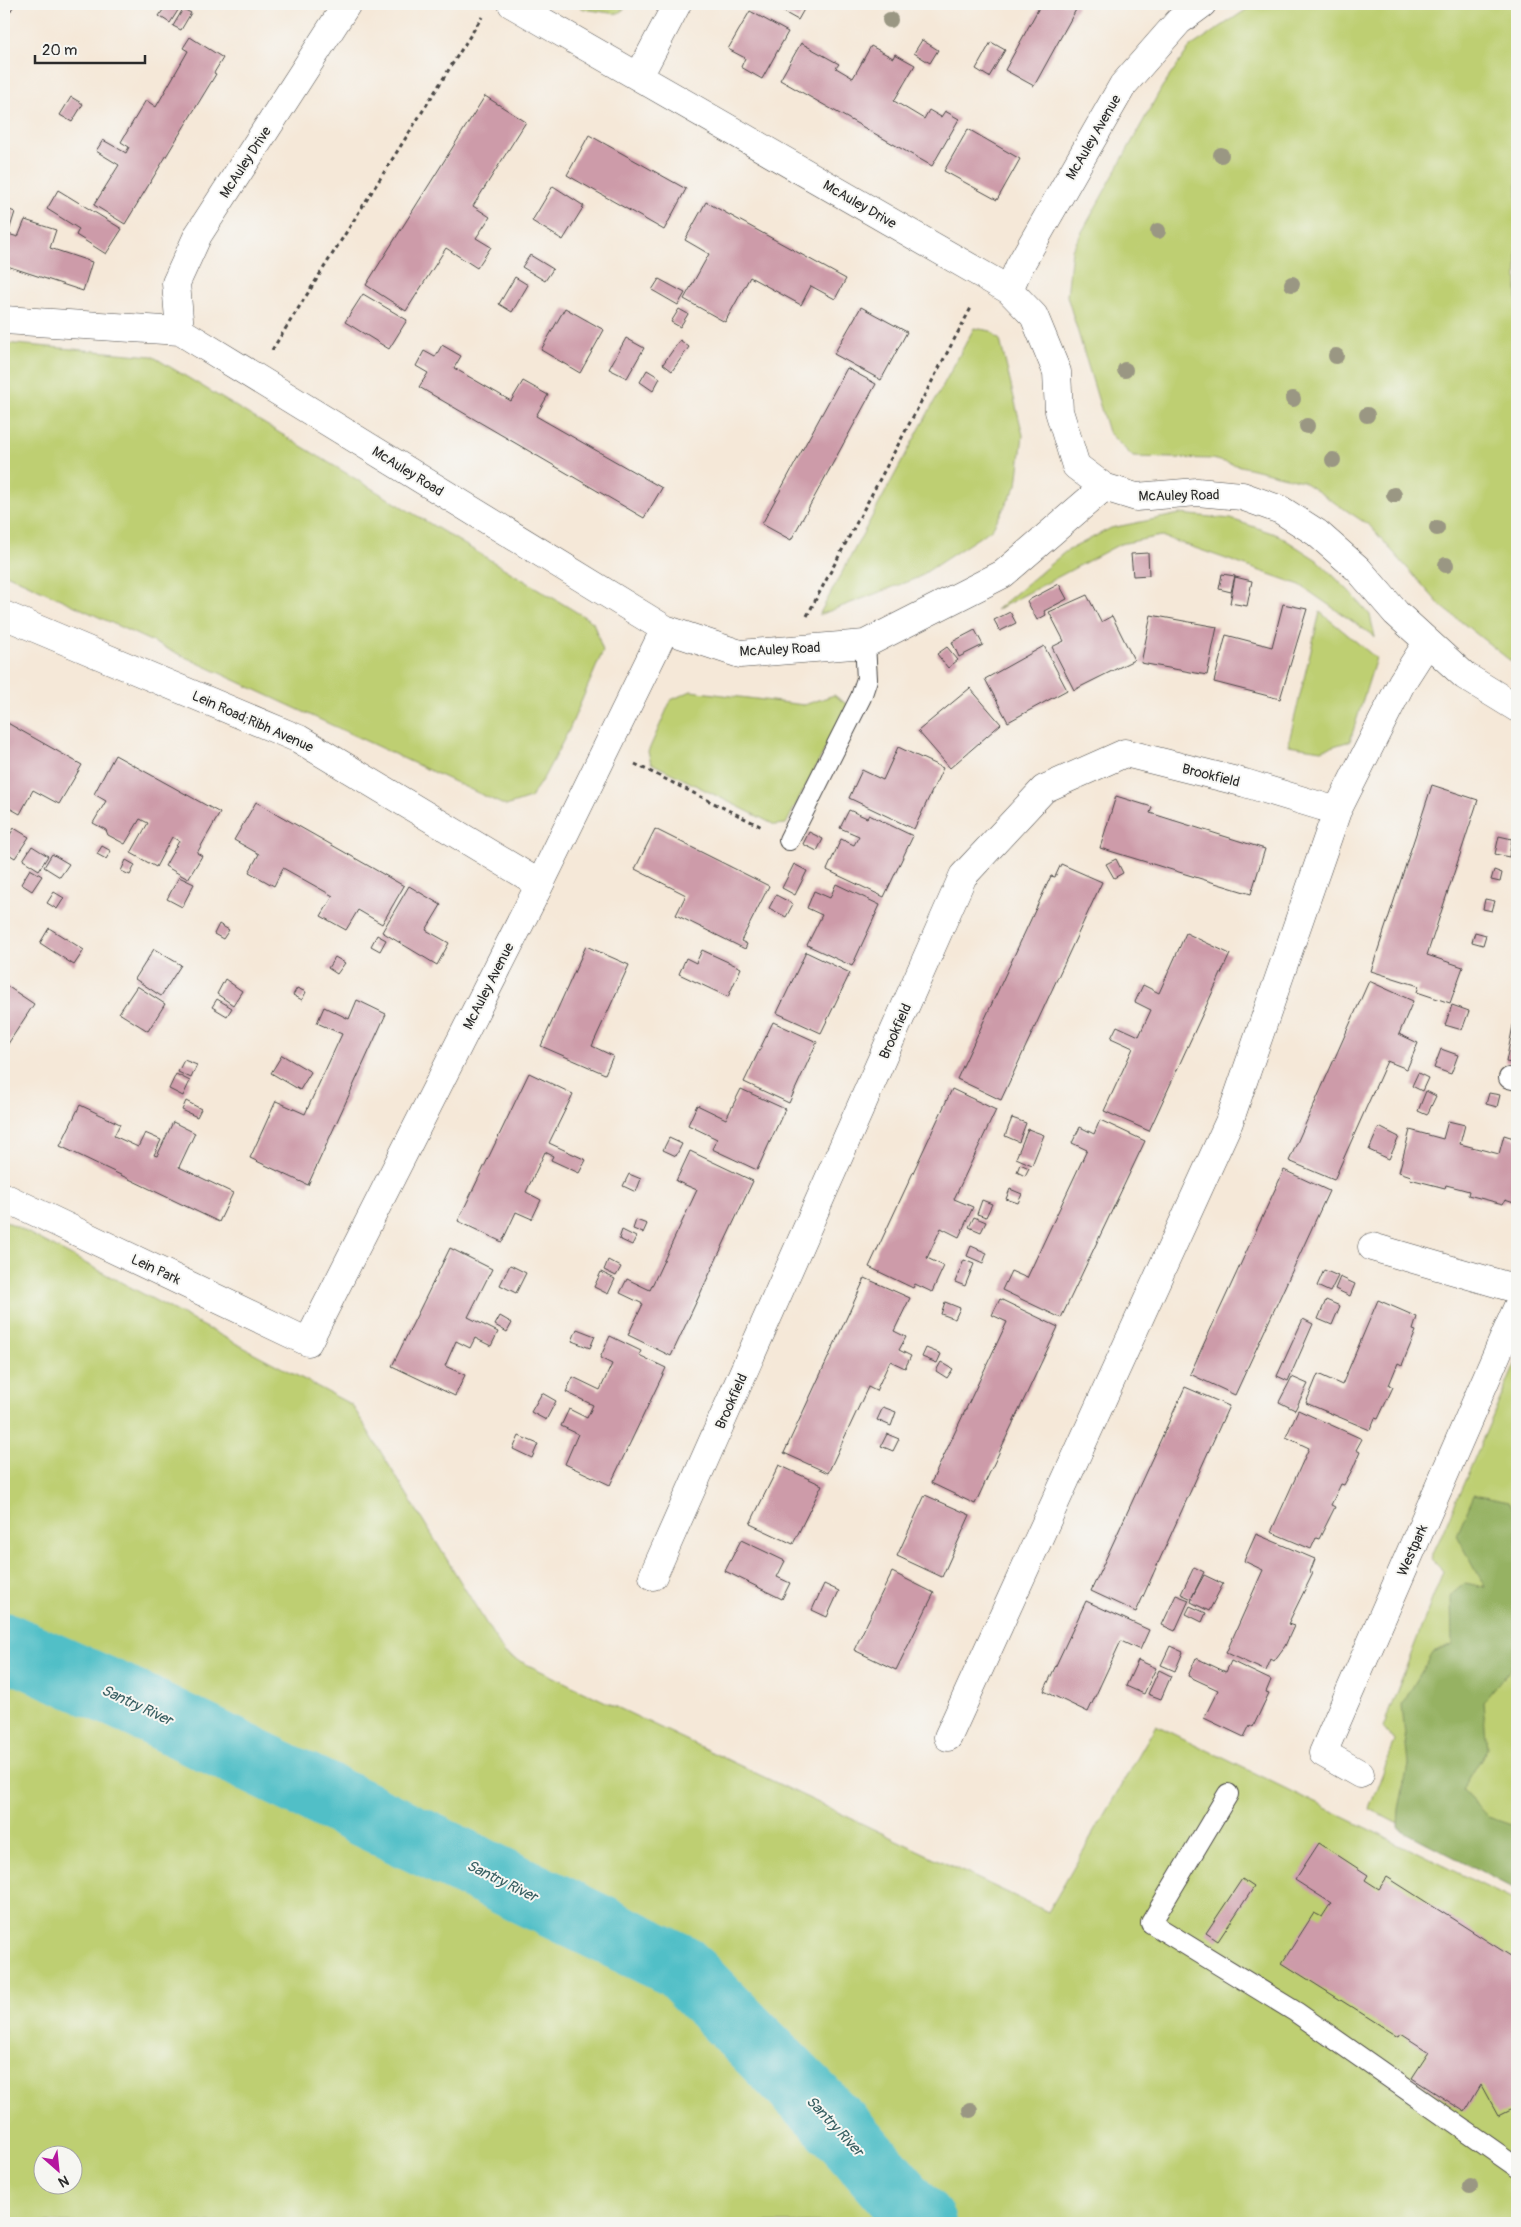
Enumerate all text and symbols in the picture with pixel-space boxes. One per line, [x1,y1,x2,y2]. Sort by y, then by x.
scale bar [35,32,145,64]
text: 20 m [42,41,77,60]
street label: McAuley Avenue [1062,92,1125,183]
street label: McAuley Drive [216,123,275,201]
street label: McAuley Drive [820,177,900,232]
street label: McAuley Road [369,443,447,500]
street label: McAuley Road [1138,486,1220,505]
street label: McAuley Road [739,639,821,660]
street label: Lein Road;Ribh Avenue [189,687,316,756]
street label: Brookfield [1180,760,1242,791]
street label: McAuley Avenue [459,940,518,1032]
street label: Brookfield [876,1001,915,1062]
street label: Lein Park [128,1251,183,1288]
street label: Brookfield [712,1371,751,1432]
street label: Westpark [1394,1522,1431,1579]
water label: Santry River [98,1681,177,1731]
water label: Santry River [463,1856,542,1907]
water label: Santry River [802,2092,869,2162]
north arrow [32,2144,82,2194]
text: N [56,2171,72,2191]

